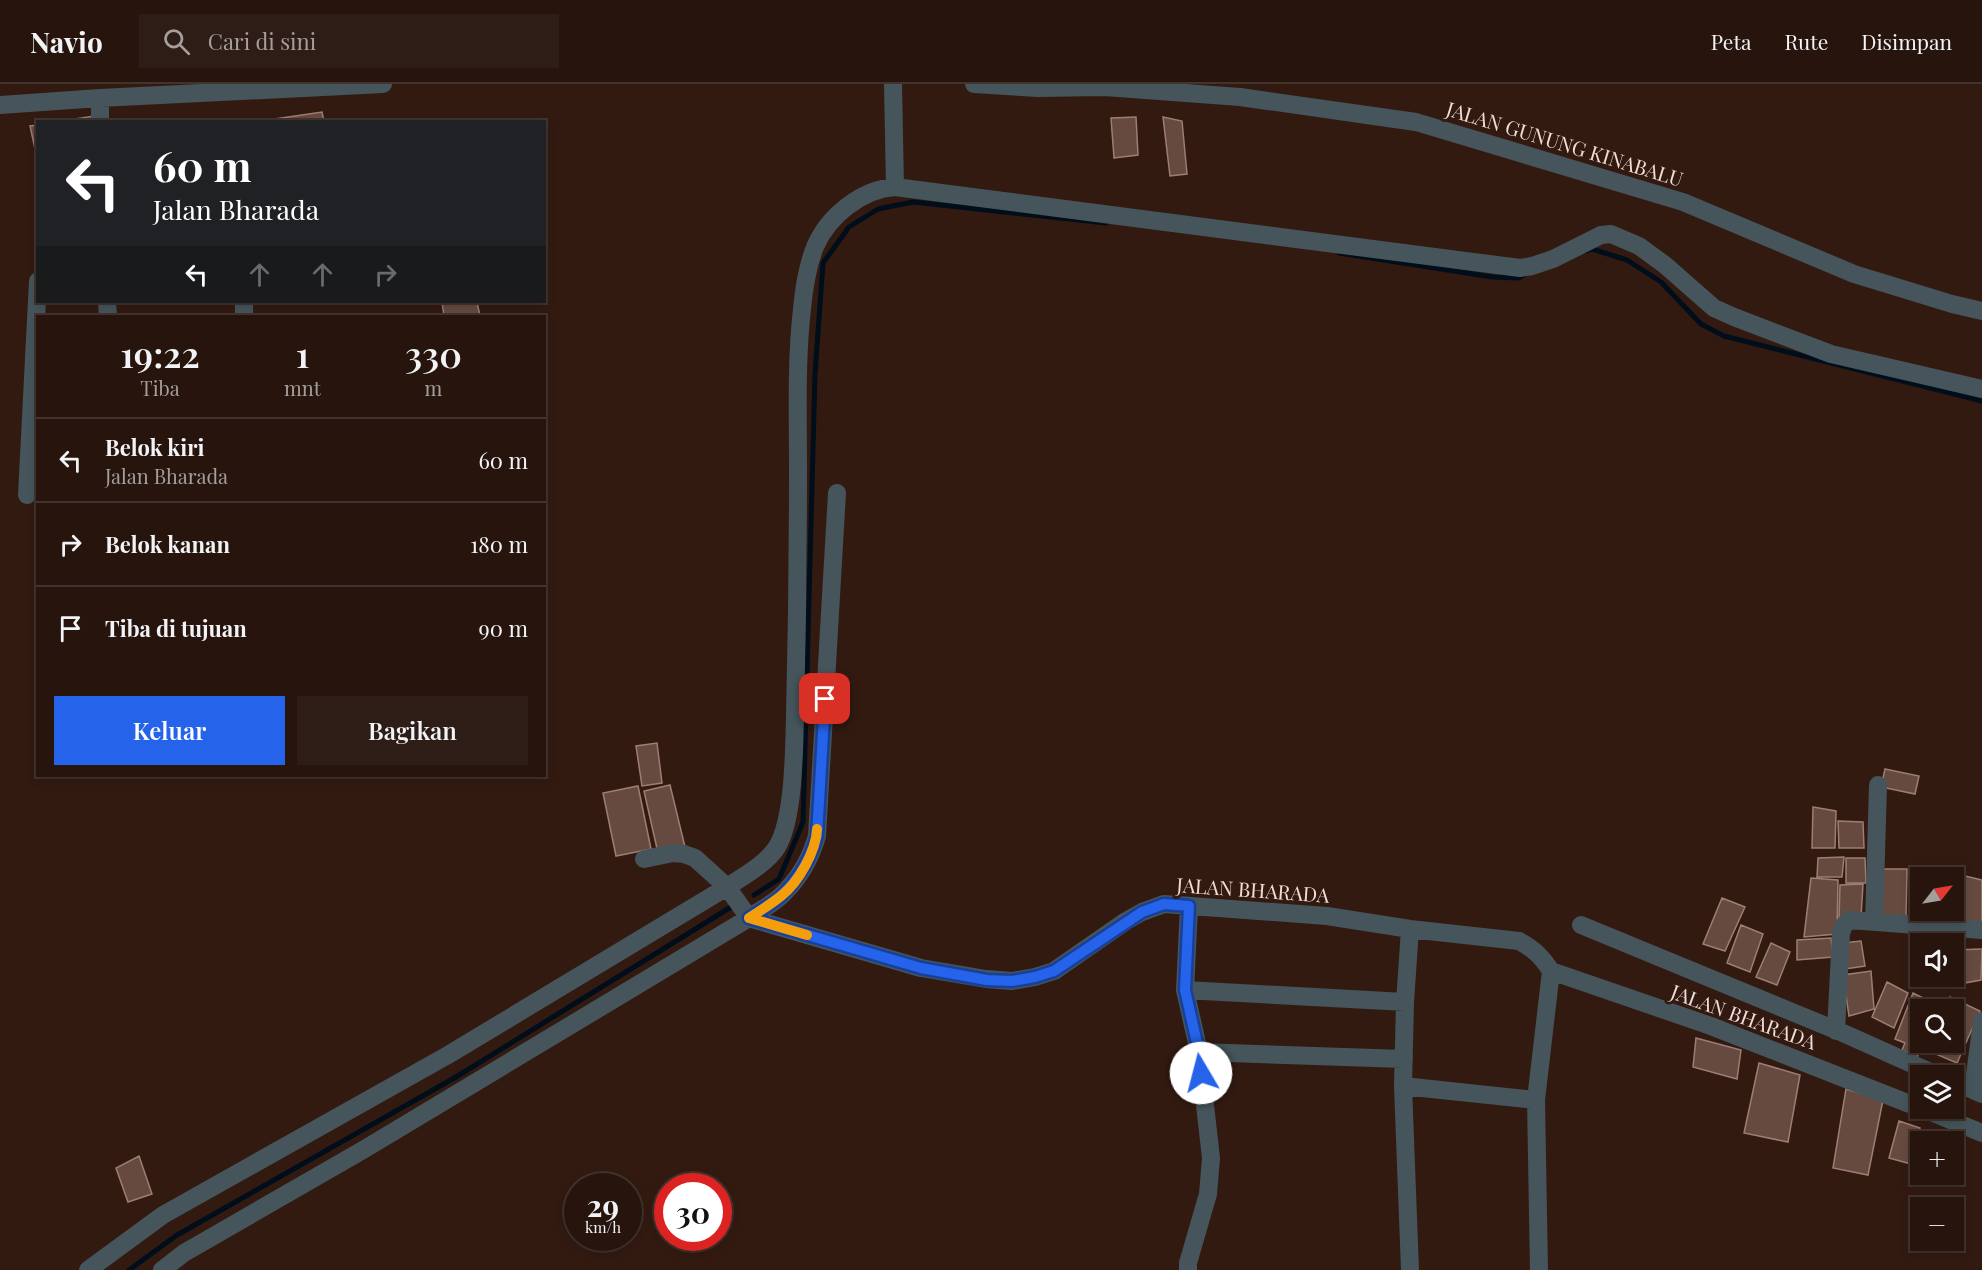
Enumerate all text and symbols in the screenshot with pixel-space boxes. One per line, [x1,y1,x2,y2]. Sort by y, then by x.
search box [139,14,559,68]
text: Navio [30,23,103,60]
icon: search [160,25,193,58]
text: Cari di sini [208,26,316,56]
text: Peta [1711,27,1751,55]
text: Rute [1784,27,1828,55]
text: Disimpan [1861,27,1952,55]
street label: JALAN GUNUNG KINABALU [1442,94,1687,192]
text: 60 m [153,137,251,193]
icon: left [54,144,132,222]
text: Jalan Bharada [153,191,319,227]
icon: left [180,258,213,291]
icon: ahead [243,258,276,291]
icon: ahead [306,258,339,291]
icon: right [369,258,402,291]
text: 19:22 [120,329,200,377]
text: 1 [296,329,309,377]
text: 330 [405,329,462,377]
text: Tiba [140,374,180,401]
text: mnt [284,374,321,401]
text: m [425,374,442,401]
text: Belok kiri [105,432,204,462]
icon: left [54,444,87,477]
text: 60 m [478,445,528,475]
text: Jalan Bharada [105,462,228,489]
icon: right [54,528,87,561]
text: Belok kanan [105,529,230,559]
text: 180 m [470,529,528,559]
icon: arrive [54,612,87,645]
text: Tiba di tujuan [105,613,247,643]
text: 90 m [479,613,528,643]
pin [799,673,850,724]
icon: arrive [808,682,841,715]
button: Keluar [54,696,285,765]
button: Bagikan [297,696,528,765]
north arrow [1910,867,1964,921]
map controls [1910,867,1964,1251]
street label: JALAN BHARADA [1175,870,1331,908]
button: sound [1910,933,1964,987]
street label: JALAN BHARADA [1667,977,1821,1055]
button: search [1910,999,1964,1053]
position arrow [1169,1041,1233,1105]
button: layers [1910,1065,1964,1119]
button: + [1910,1131,1964,1185]
speed limit sign: 30 [654,1173,732,1251]
text: 29 [587,1185,619,1225]
button: − [1910,1197,1964,1251]
text: km/h [585,1217,621,1237]

